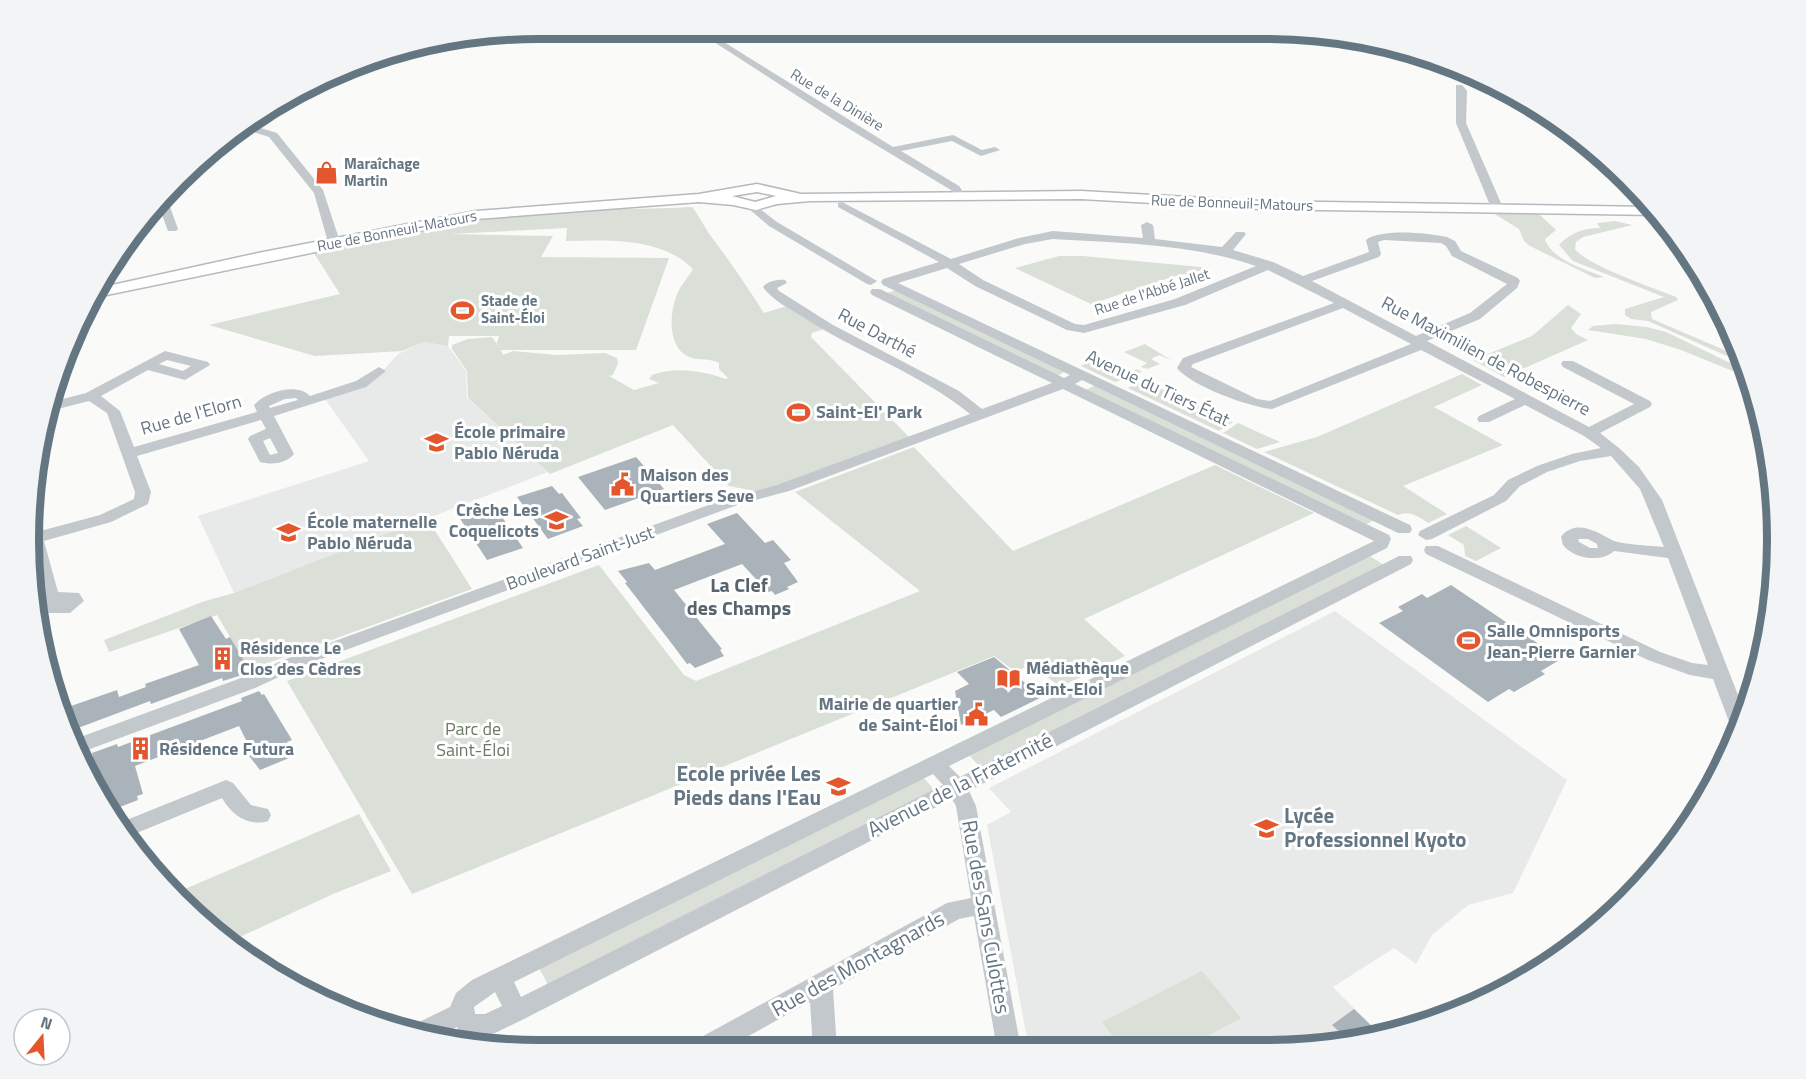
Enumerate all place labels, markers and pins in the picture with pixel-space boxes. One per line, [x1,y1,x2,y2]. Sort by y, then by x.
place label: Maraîchage Martin [344,152,420,192]
shop icon: Maraîchage Martin [313,160,339,186]
place label: Stade de Saint-Éloi [481,289,545,329]
sports icon: Stade de Saint-Éloi [450,297,476,323]
place label: Saint-El' Park [816,398,923,425]
sports icon: Saint-El' Park [785,399,811,425]
place label: École primaire Pablo Néruda [454,418,565,466]
school or university icon: École primaire Pablo Néruda [423,429,449,455]
place label: Maison des Quartiers Seve [640,461,754,509]
public building icon: Maison des Quartiers Seve [609,472,635,498]
place label: Crèche Les Coquelicots [449,496,539,544]
school or university icon: Crèche Les Coquelicots [544,507,570,533]
place label: École maternelle Pablo Néruda [307,508,437,556]
school or university icon: École maternelle Pablo Néruda [276,519,302,545]
place label: Salle Omnisports Jean-Pierre Garnier [1487,617,1637,665]
sports icon: Salle Omnisports Jean-Pierre Garnier [1456,628,1482,654]
place label: Résidence Le Clos des Cèdres [240,634,361,682]
building icon: Résidence Le Clos des Cèdres [209,645,235,671]
place label: Médiathèque Saint-Eloi [1026,654,1129,702]
library icon: Médiathèque Saint-Eloi [995,665,1021,691]
place label: Mairie de quartier de Saint-Éloi [819,690,958,738]
public building icon: Mairie de quartier de Saint-Éloi [963,701,989,727]
place label: Résidence Futura [159,735,294,762]
building icon: Résidence Futura [128,736,154,762]
place label: Ecole privée Les Pieds dans l'Eau [673,757,821,813]
school or university icon: Ecole privée Les Pieds dans l'Eau [826,773,852,799]
place label: Lycée Professionnel Kyoto [1284,799,1467,855]
school or university icon: Lycée Professionnel Kyoto [1253,815,1279,841]

